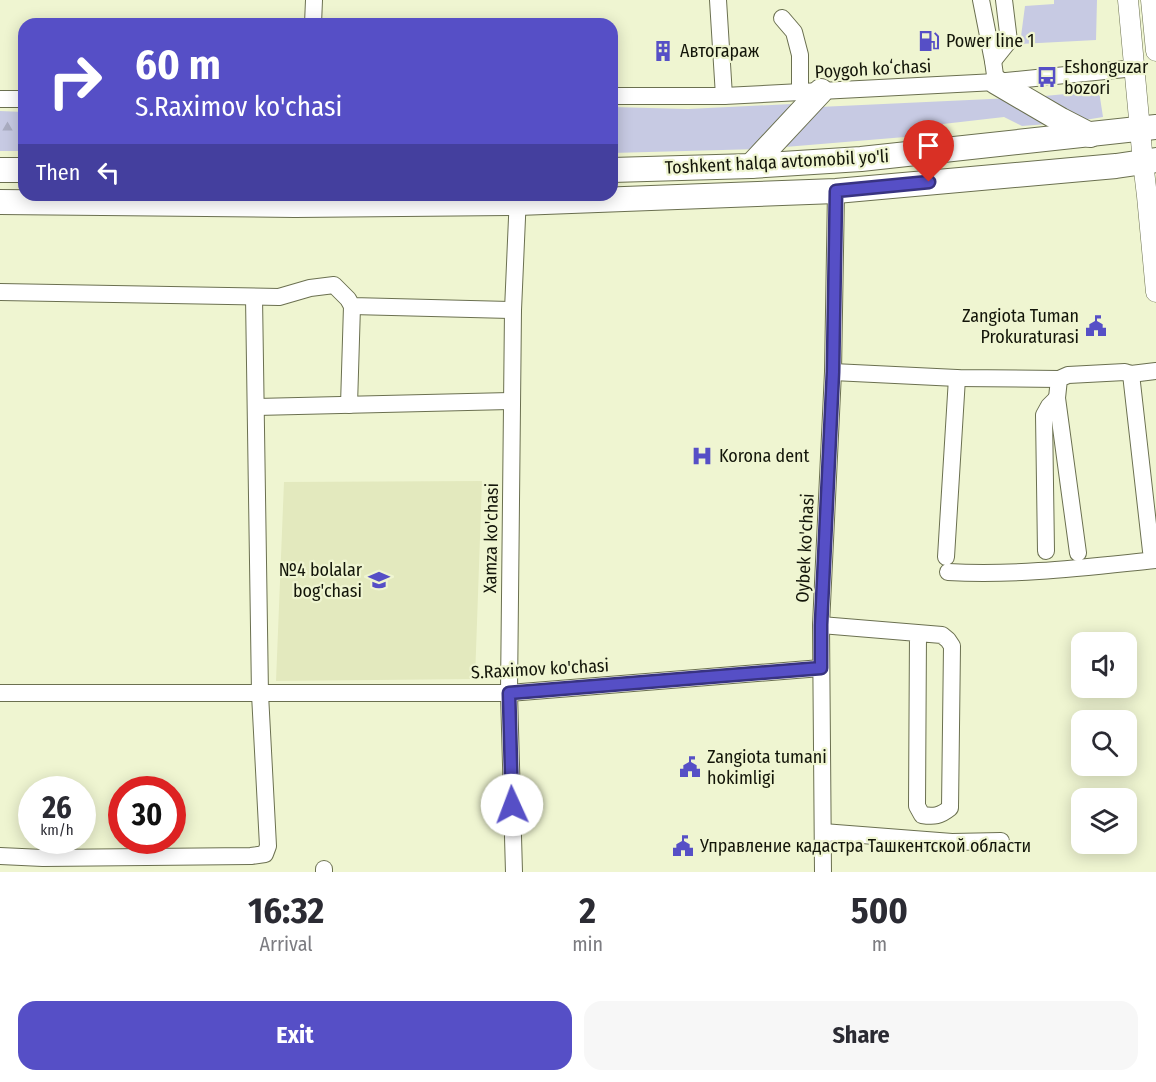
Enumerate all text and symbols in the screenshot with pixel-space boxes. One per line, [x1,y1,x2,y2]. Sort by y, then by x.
fuel station icon: Power line 1 [917,29,941,53]
place label: Power line 1 [946,30,1034,52]
building icon: Автогараж [651,39,675,63]
text: 60 m [135,40,221,90]
place label: Автогараж [680,40,760,62]
icon: right [36,42,114,120]
street label: Poygoh koʻchasi [814,55,932,83]
place label: Eshonguzar bozori [1064,56,1149,99]
bus stop icon: Eshonguzar bozori [1035,65,1059,89]
text: S.Raximov ko'chasi [135,91,342,123]
pin [903,120,954,182]
icon: arrive [912,129,945,162]
street label: Toshkent halqa avtomobil yo'li [664,145,890,179]
icon: left [92,156,125,189]
text: Then [36,159,80,186]
place label: Zangiota Tuman Prokuraturasi [962,305,1079,348]
public building icon: Zangiota Tuman Prokuraturasi [1084,314,1108,338]
hospital icon: Korona dent [690,444,714,468]
place label: Korona dent [719,445,810,467]
street label: Xamza ko'chasi [479,483,503,593]
street label: Oybek ko'chasi [791,493,819,603]
place label: №4 bolalar bog'chasi [279,559,363,602]
school or university icon: №4 bolalar bog'chasi [367,568,391,592]
map controls [1071,632,1137,854]
button: sound [1071,632,1137,698]
street label: S.Raximov ko'chasi [470,654,610,684]
button: search [1071,710,1137,776]
place label: Zangiota tumani hokimligi [707,746,827,789]
public building icon: Zangiota tumani hokimligi [678,755,702,779]
position arrow [480,773,544,837]
speed limit sign: 30 [108,776,186,854]
button: layers [1071,788,1137,854]
text: 26 [42,790,72,826]
text: km/h [40,821,74,839]
public building icon: Управление кадастра Ташкентской области [671,834,695,858]
place label: Управление кадастра Ташкентской области [699,835,1031,857]
text: 16:32 [248,889,324,933]
text: 2 [579,889,596,933]
text: 500 [851,889,908,933]
text: Arrival [260,932,313,956]
text: min [572,932,603,956]
text: m [872,932,887,956]
button: Exit [18,1001,572,1070]
button: Share [584,1001,1138,1070]

